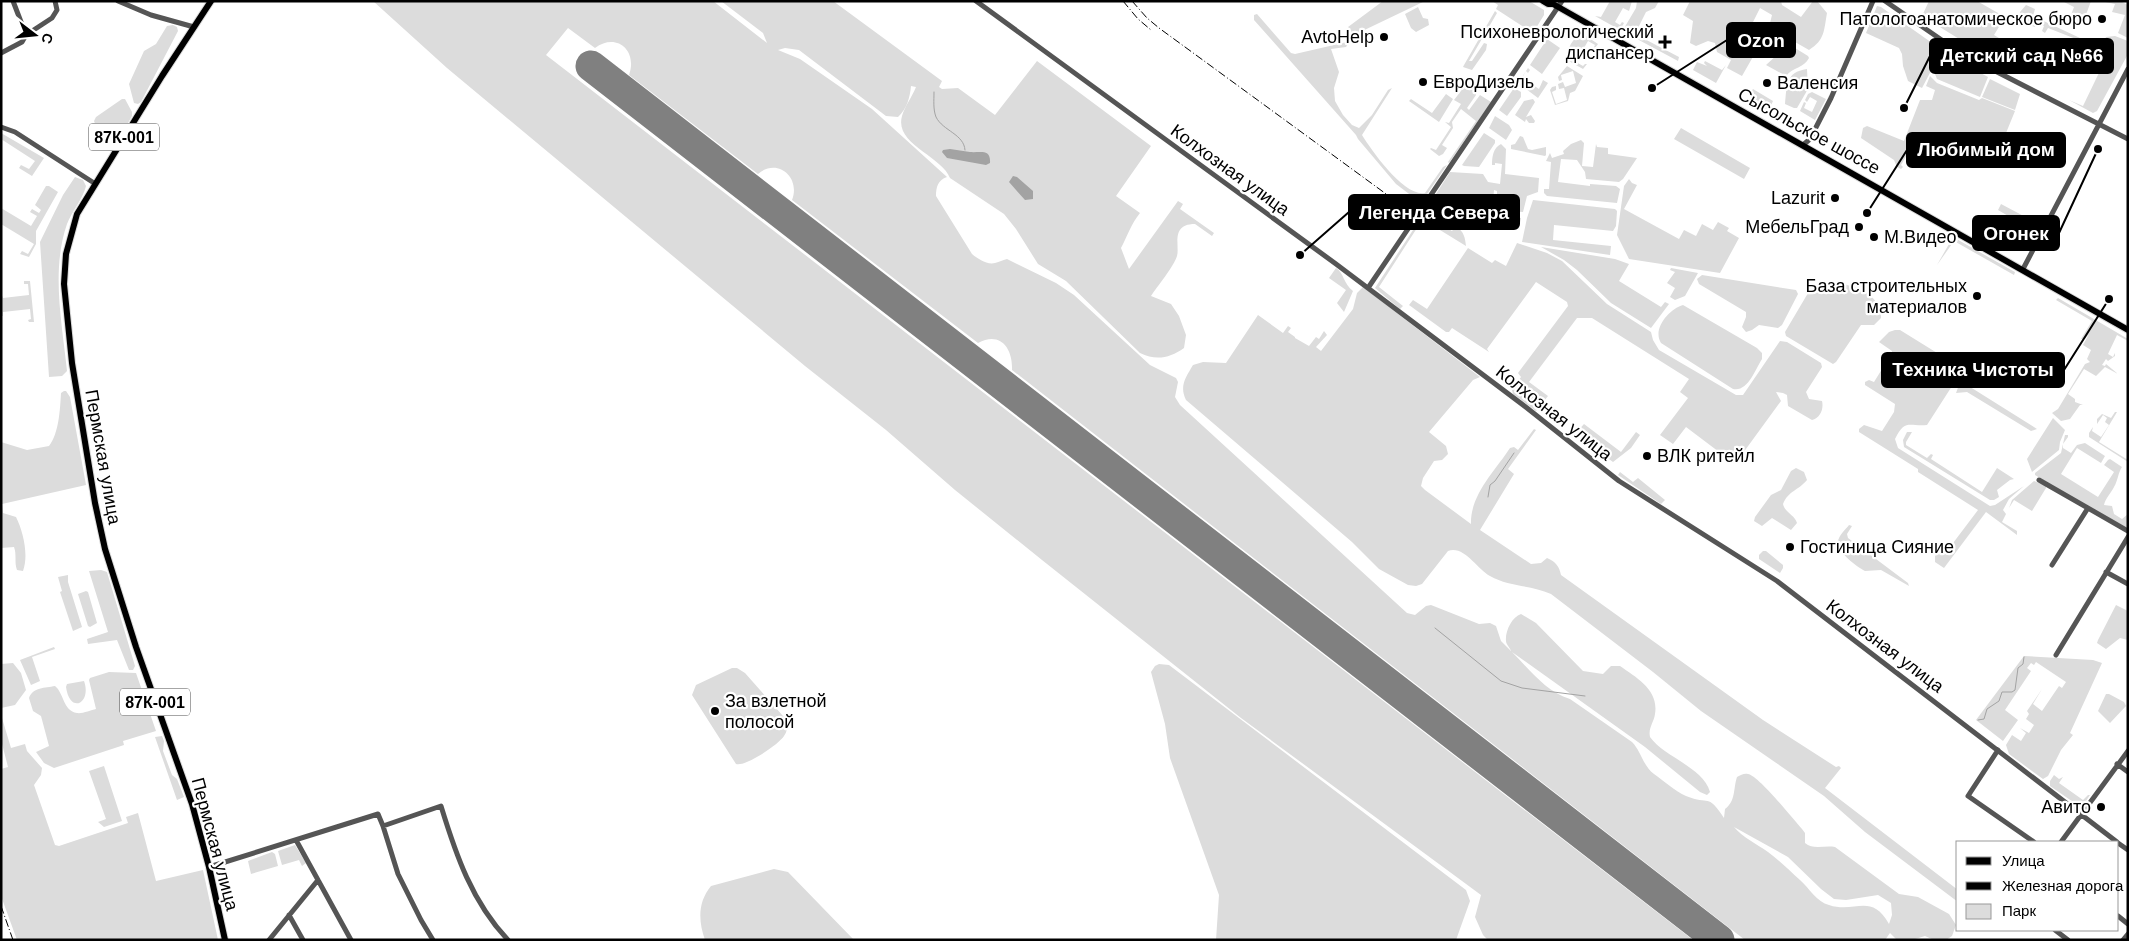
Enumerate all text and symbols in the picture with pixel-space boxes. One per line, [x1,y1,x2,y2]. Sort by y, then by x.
place label: Патологоанатомическое бюро [1840,9,2092,29]
north arrow [10,10,60,60]
marker: Патологоанатомическое бюро [2096,13,2108,25]
place label: Психоневрологический диспансер [1460,22,1654,63]
callout: Ozon [1727,23,1795,57]
place label: AvtoHelp [1301,27,1374,47]
text: Ozon [1737,30,1785,51]
marker: AvtoHelp [1378,31,1390,43]
text: С [38,32,57,46]
marker: Психоневрологический диспансер [1658,35,1672,49]
callout: Детский сад №66 [1930,39,2113,73]
text: Детский сад №66 [1941,45,2103,66]
place label: ЕвроДизель [1433,72,1534,92]
place label: Валенсия [1777,73,1858,93]
marker: ЕвроДизель [1417,76,1429,88]
marker: Валенсия [1761,77,1773,89]
street label: Сысольское шоссе [1735,84,1883,178]
street label: Колхозная улица [1167,120,1294,220]
road number: 87К-001 [89,124,159,150]
callout: Любимый дом [1907,133,2065,167]
text: Любимый дом [1917,139,2055,160]
place label: Lazurit [1771,188,1825,208]
marker: Lazurit [1829,192,1841,204]
callout: Легенда Севера [1349,195,1519,229]
text: Легенда Севера [1359,202,1510,223]
callout: Огонек [1973,216,2059,250]
place label: МебельГрад [1745,217,1849,237]
marker: МебельГрад [1853,221,1865,233]
text: Огонек [1983,223,2049,244]
place label: М.Видео [1884,227,1957,247]
marker: М.Видео [1868,231,1880,243]
place label: База строительных материалов [1806,276,1967,317]
marker: База строительных материалов [1971,290,1983,302]
callout: Техника Чистоты [1882,353,2064,387]
text: Техника Чистоты [1892,359,2054,380]
street label: Колхозная улица [1492,362,1617,465]
street label: Пермская улица [81,388,125,527]
place label: ВЛК ритейл [1657,446,1755,466]
marker: ВЛК ритейл [1641,450,1653,462]
place label: Гостиница Сияние [1800,537,1954,557]
marker: Гостиница Сияние [1784,541,1796,553]
street label: Колхозная улица [1822,595,1948,697]
road number: 87К-001 [120,689,190,716]
place label: За взлетной полосой [725,691,826,732]
marker: За взлетной полосой [709,705,721,717]
street label: Пермская улица [188,775,243,914]
place label: Авито [2041,797,2091,817]
marker: Авито [2095,801,2107,813]
legend [1956,841,2119,931]
text: Улица [2002,852,2045,869]
text: Железная дорога [2002,877,2124,894]
text: Парк [2002,902,2036,919]

